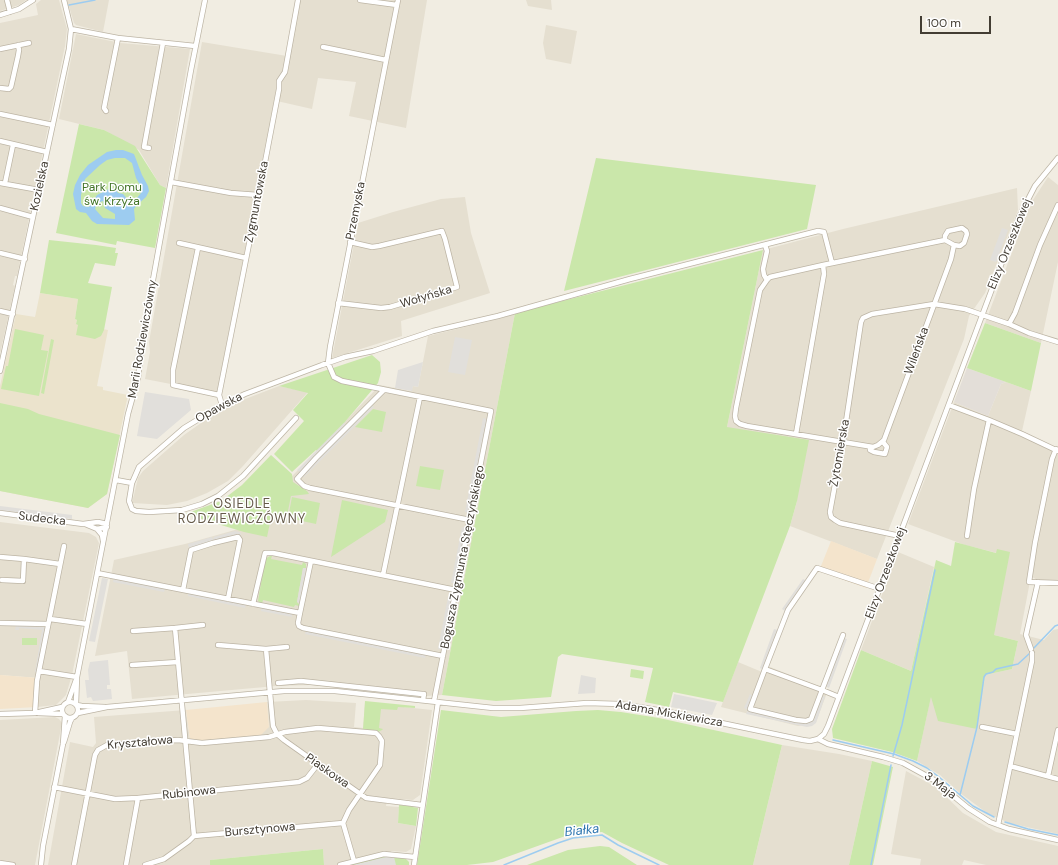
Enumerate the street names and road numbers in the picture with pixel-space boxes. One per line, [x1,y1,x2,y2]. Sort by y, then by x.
street label: Kozielska [28,160,52,212]
street label: Zygmuntowska [242,160,272,244]
street label: Przemyska [343,181,369,241]
street label: Elizy Orzeszkowej [985,197,1035,291]
street label: Marii Rodziewiczówny [125,279,161,399]
street label: Wołyńska [398,282,454,312]
street label: Wileńska [902,325,932,377]
street label: Opawska [193,390,245,426]
street label: Żytomierska [827,418,853,488]
street label: Bogusza Zygmunta Stęczyńskiego [438,464,488,650]
street label: Sudecka [18,509,66,529]
street label: Elizy Orzeszkowej [863,525,909,621]
street label: Adama Mickiewicza [614,698,724,730]
street label: Kryształowa [107,733,173,753]
street label: Piaskowa [302,751,352,791]
street label: 3 Maja [921,769,959,803]
street label: Rubinowa [162,783,216,803]
street label: Bursztynowa [224,820,296,840]

